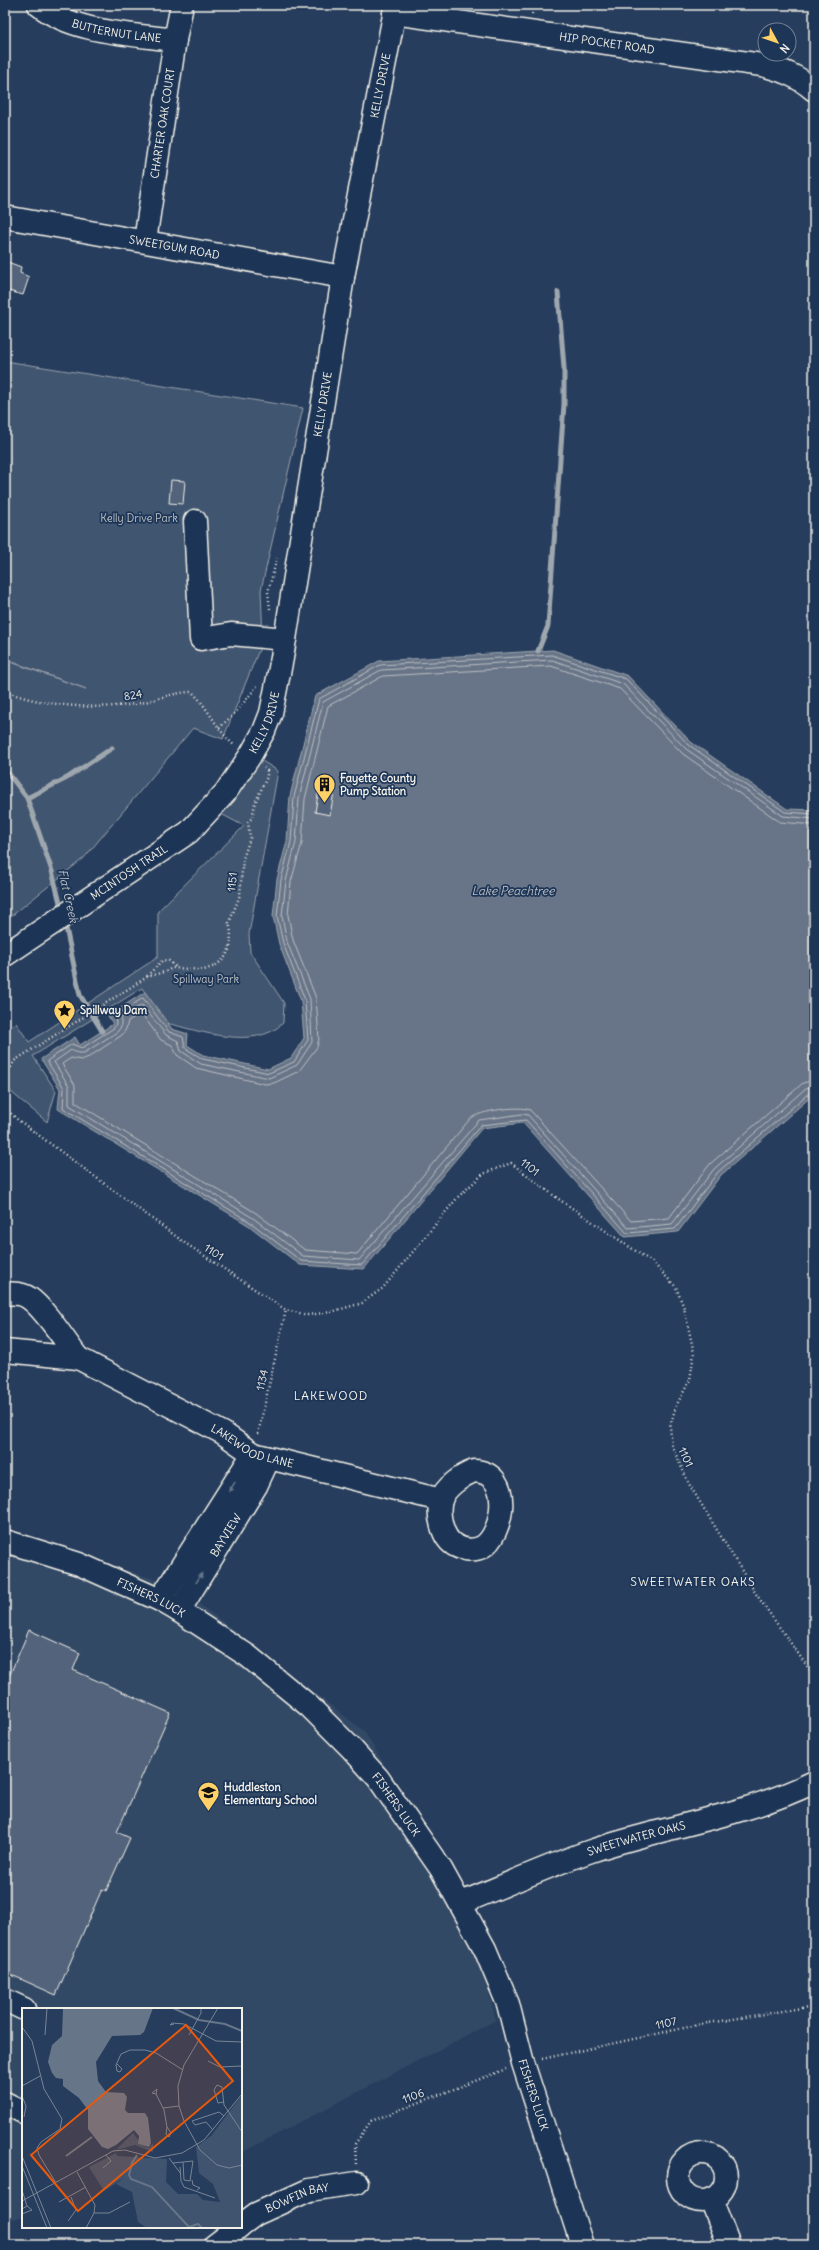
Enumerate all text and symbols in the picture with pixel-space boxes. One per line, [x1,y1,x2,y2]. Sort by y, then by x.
street label: BUTTERNUT LANE [70,16,162,45]
north arrow [757,22,797,62]
street label: HIP POCKET ROAD [558,29,656,57]
text: N [777,41,792,56]
street label: KELLY DRIVE [367,52,393,119]
street label: CHARTER OAK COURT [147,67,178,179]
street label: SWEETGUM ROAD [128,232,221,262]
street label: KELLY DRIVE [310,371,335,438]
park label: Kelly Drive Park [100,511,178,525]
street label: 824 [123,686,143,704]
street label: KELLY DRIVE [246,690,282,756]
building icon: Fayette County Pump Station [311,771,337,804]
place label: Fayette County Pump Station [340,771,416,799]
street label: MCINTOSH TRAIL [88,841,170,903]
water label: Flat Creek [55,868,82,925]
street label: 1151 [224,872,240,892]
water label: Lake Peachtree [471,883,556,898]
park label: Spillway Park [173,972,240,986]
place icon: Spillway Dam [51,997,77,1030]
place label: Spillway Dam [80,1003,148,1018]
street label: 1101 [518,1155,542,1179]
street label: 1101 [202,1241,226,1263]
street label: 1134 [253,1368,271,1392]
district label: LAKEWOOD [294,1388,368,1403]
street label: LAKEWOOD LANE [209,1421,295,1471]
street label: 1101 [675,1445,697,1469]
one-way arrow [228,1482,236,1492]
street label: BAYVIEW [207,1511,244,1559]
one-way arrow [196,1572,203,1584]
district label: SWEETWATER OAKS [630,1574,756,1589]
street label: FISHERS LUCK [115,1575,188,1620]
street label: FISHERS LUCK [369,1769,423,1839]
school or university icon: Huddleston Elementary School [196,1780,222,1813]
place label: Huddleston Elementary School [224,1780,317,1808]
street label: SWEETWATER OAKS [585,1818,687,1859]
inset map [22,2008,242,2228]
street label: 1107 [654,2014,678,2032]
street label: FISHERS LUCK [515,2058,552,2133]
street label: 1106 [400,2086,426,2106]
street label: BOWFIN BAY [263,2180,329,2216]

